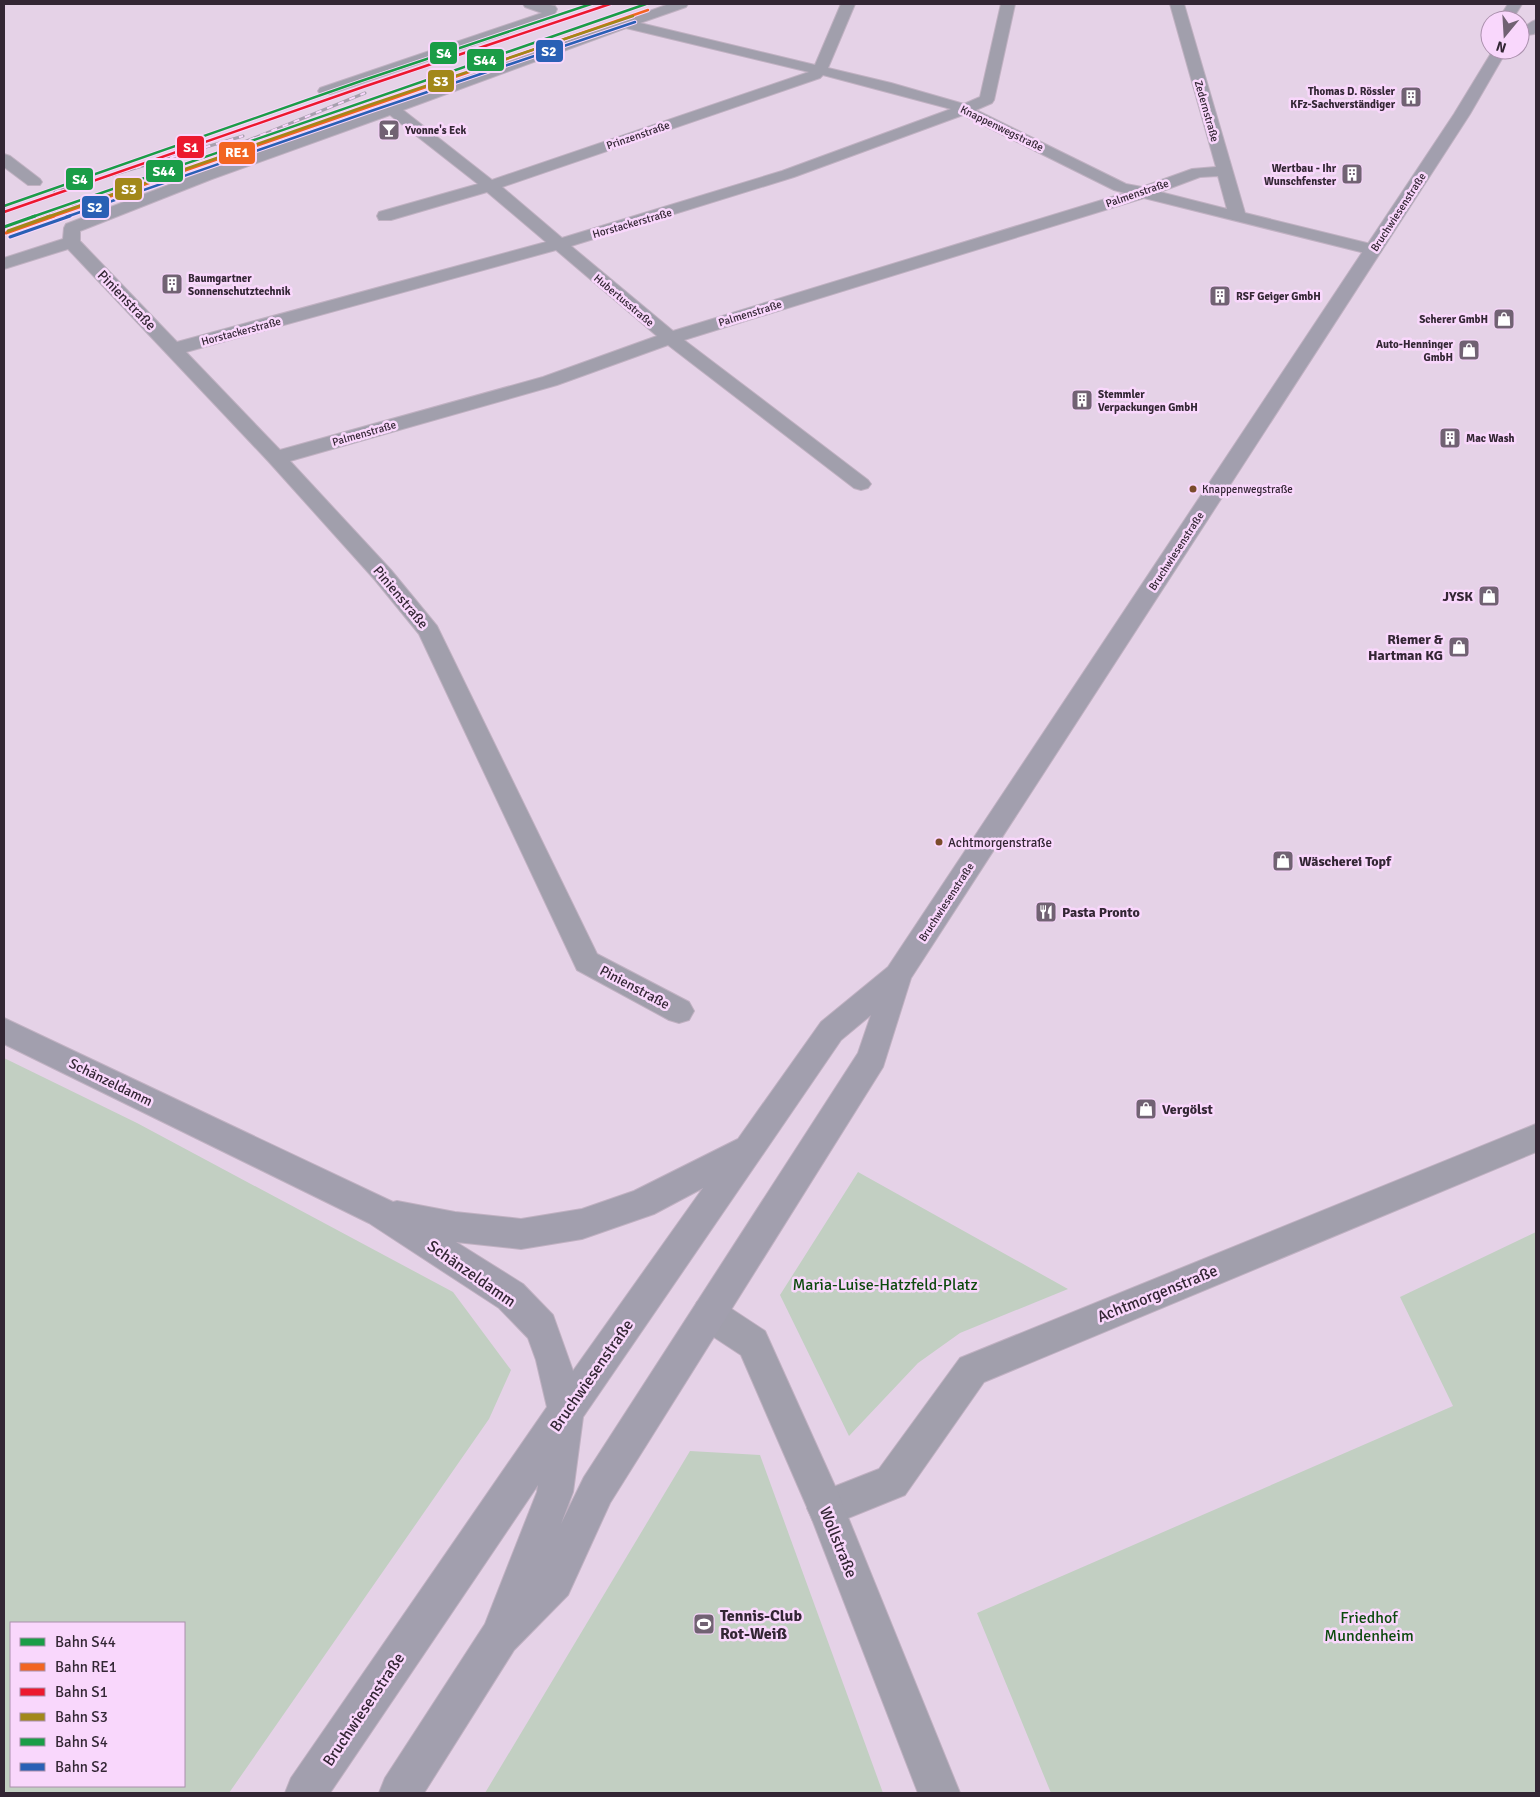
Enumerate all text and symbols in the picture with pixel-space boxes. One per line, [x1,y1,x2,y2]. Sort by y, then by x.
north arrow [1480,10,1530,60]
text: N [1494,37,1508,56]
line badge: S2 [535,39,564,63]
line badge: S4 [429,41,458,65]
text: S2 [541,43,557,60]
text: S4 [436,45,452,62]
line badge: S44 [466,48,505,72]
text: S44 [474,52,497,69]
line badge: S3 [427,69,455,93]
text: S3 [433,73,449,90]
street label: Zedernstraße [1192,79,1222,143]
place label: Thomas D. Rössler KFz-Sachverständiger [1290,85,1396,111]
building icon: Thomas D. Rössler KFz-Sachverständiger [1399,85,1423,109]
street label: Knappenwegstraße [958,103,1045,154]
bar icon: Yvonne's Eck [377,118,401,142]
street label: Prinzenstraße [605,119,672,152]
place label: Yvonne's Eck [404,124,466,137]
line badge: S1 [176,135,205,159]
text: S1 [183,139,199,156]
line badge: RE1 [218,141,256,165]
text: RE1 [225,144,250,161]
line badge: S44 [145,159,184,183]
place label: Wertbau - Ihr Wunschfenster [1264,162,1337,188]
building icon: Wertbau - Ihr Wunschfenster [1340,162,1364,186]
text: S44 [153,163,176,180]
line badge: S4 [65,167,94,191]
text: S4 [72,171,88,188]
street label: Bruchwiesenstraße [1368,171,1429,254]
line badge: S3 [114,177,143,201]
street label: Palmenstraße [1104,177,1170,210]
text: S3 [121,181,137,198]
line badge: S2 [81,195,110,219]
text: S2 [87,199,103,216]
street label: Horstackerstraße [591,206,673,241]
street label: Pinienstraße [94,267,159,334]
building icon: Baumgartner Sonnenschutztechnik [160,272,184,296]
place label: Baumgartner Sonnenschutztechnik [188,272,291,298]
street label: Hubertusstraße [591,272,656,329]
building icon: RSF Geiger GmbH [1208,284,1232,308]
place label: RSF Geiger GmbH [1236,290,1321,303]
street label: Palmenstraße [717,298,783,329]
shop icon: Scherer GmbH [1492,307,1516,331]
place label: Scherer GmbH [1419,313,1488,326]
street label: Horstackerstraße [200,315,282,348]
place label: Auto-Henninger GmbH [1376,338,1454,364]
shop icon: Auto-Henninger GmbH [1457,338,1481,362]
building icon: Stemmler Verpackungen GmbH [1070,388,1094,412]
place label: Stemmler Verpackungen GmbH [1098,388,1198,414]
street label: Palmenstraße [331,418,398,449]
building icon: Mac Wash [1438,426,1462,450]
place label: Mac Wash [1466,432,1515,445]
place label: Knappenwegstraße [1202,483,1293,496]
marker: Knappenwegstraße [1188,484,1198,494]
street label: Bruchwiesenstraße [1146,510,1207,593]
street label: Pinienstraße [369,562,432,632]
shop icon: JYSK [1477,584,1501,608]
place label: JYSK [1442,588,1473,605]
place label: Riemer & Hartman KG [1368,631,1444,664]
shop icon: Riemer & Hartman KG [1447,635,1471,659]
place label: Achtmorgenstraße [948,835,1052,851]
marker: Achtmorgenstraße [934,837,944,847]
shop icon: Wäscherei Topf [1271,849,1295,873]
place label: Wäscherei Topf [1299,853,1392,870]
street label: Bruchwiesenstraße [916,861,977,944]
restaurant icon: Pasta Pronto [1034,900,1058,924]
place label: Pasta Pronto [1062,904,1140,921]
street label: Pinienstraße [597,962,673,1013]
street label: Schänzeldamm [66,1055,155,1110]
shop icon: Vergölst [1134,1097,1158,1121]
place label: Vergölst [1162,1101,1214,1118]
street label: Schänzeldamm [423,1236,520,1312]
street label: Achtmorgenstraße [1094,1261,1220,1327]
park label: Maria-Luise-Hatzfeld-Platz [792,1275,978,1295]
street label: Bruchwiesenstraße [546,1316,638,1436]
street label: Wollstraße [815,1504,861,1581]
place label: Tennis-Club Rot-Weiß [720,1606,802,1644]
park label: Friedhof Mundenheim [1324,1608,1414,1646]
sports icon: Tennis-Club Rot-Weiß [692,1612,716,1636]
legend [10,1622,185,1787]
text: Bahn S44 [55,1633,116,1651]
street label: Bruchwiesenstraße [319,1649,409,1770]
text: Bahn RE1 [55,1658,117,1676]
text: Bahn S1 [55,1683,108,1701]
text: Bahn S3 [55,1708,108,1726]
text: Bahn S4 [55,1733,108,1751]
text: Bahn S2 [55,1758,108,1776]

